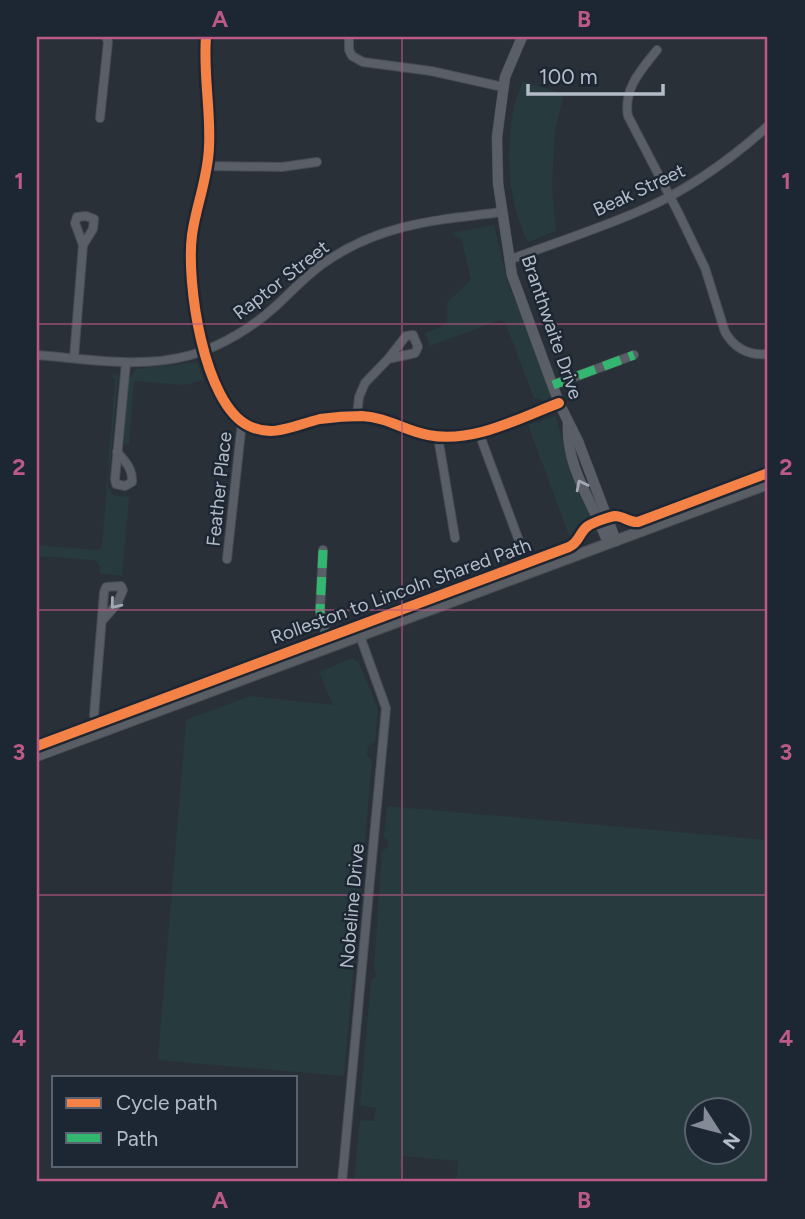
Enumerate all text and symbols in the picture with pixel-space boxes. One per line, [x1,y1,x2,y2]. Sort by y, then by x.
text: A [212,5,229,33]
text: B [577,5,591,33]
scale bar [528,52,663,96]
text: 100 m [539,64,598,89]
street label: Beak Street [589,159,689,221]
text: 1 [14,167,24,195]
text: 1 [781,167,791,195]
street label: Raptor Street [228,235,334,325]
street label: Branthwaite Drive [517,252,587,402]
street label: Feather Place [202,431,236,547]
text: 2 [12,453,26,481]
text: 2 [779,453,793,481]
one-way arrow [576,480,590,492]
street label: Rolleston to Lincoln Shared Path [268,533,534,649]
one-way arrow [111,596,123,609]
text: 3 [13,738,25,766]
text: 3 [780,738,792,766]
street label: Nobeline Drive [335,843,369,969]
text: 4 [12,1024,26,1052]
text: 4 [779,1024,793,1052]
legend [52,1076,298,1166]
text: Cycle path [116,1090,217,1115]
north arrow [682,1096,752,1166]
text: Path [116,1126,158,1151]
text: N [718,1128,745,1153]
text: A [212,1186,229,1214]
text: B [577,1186,591,1214]

